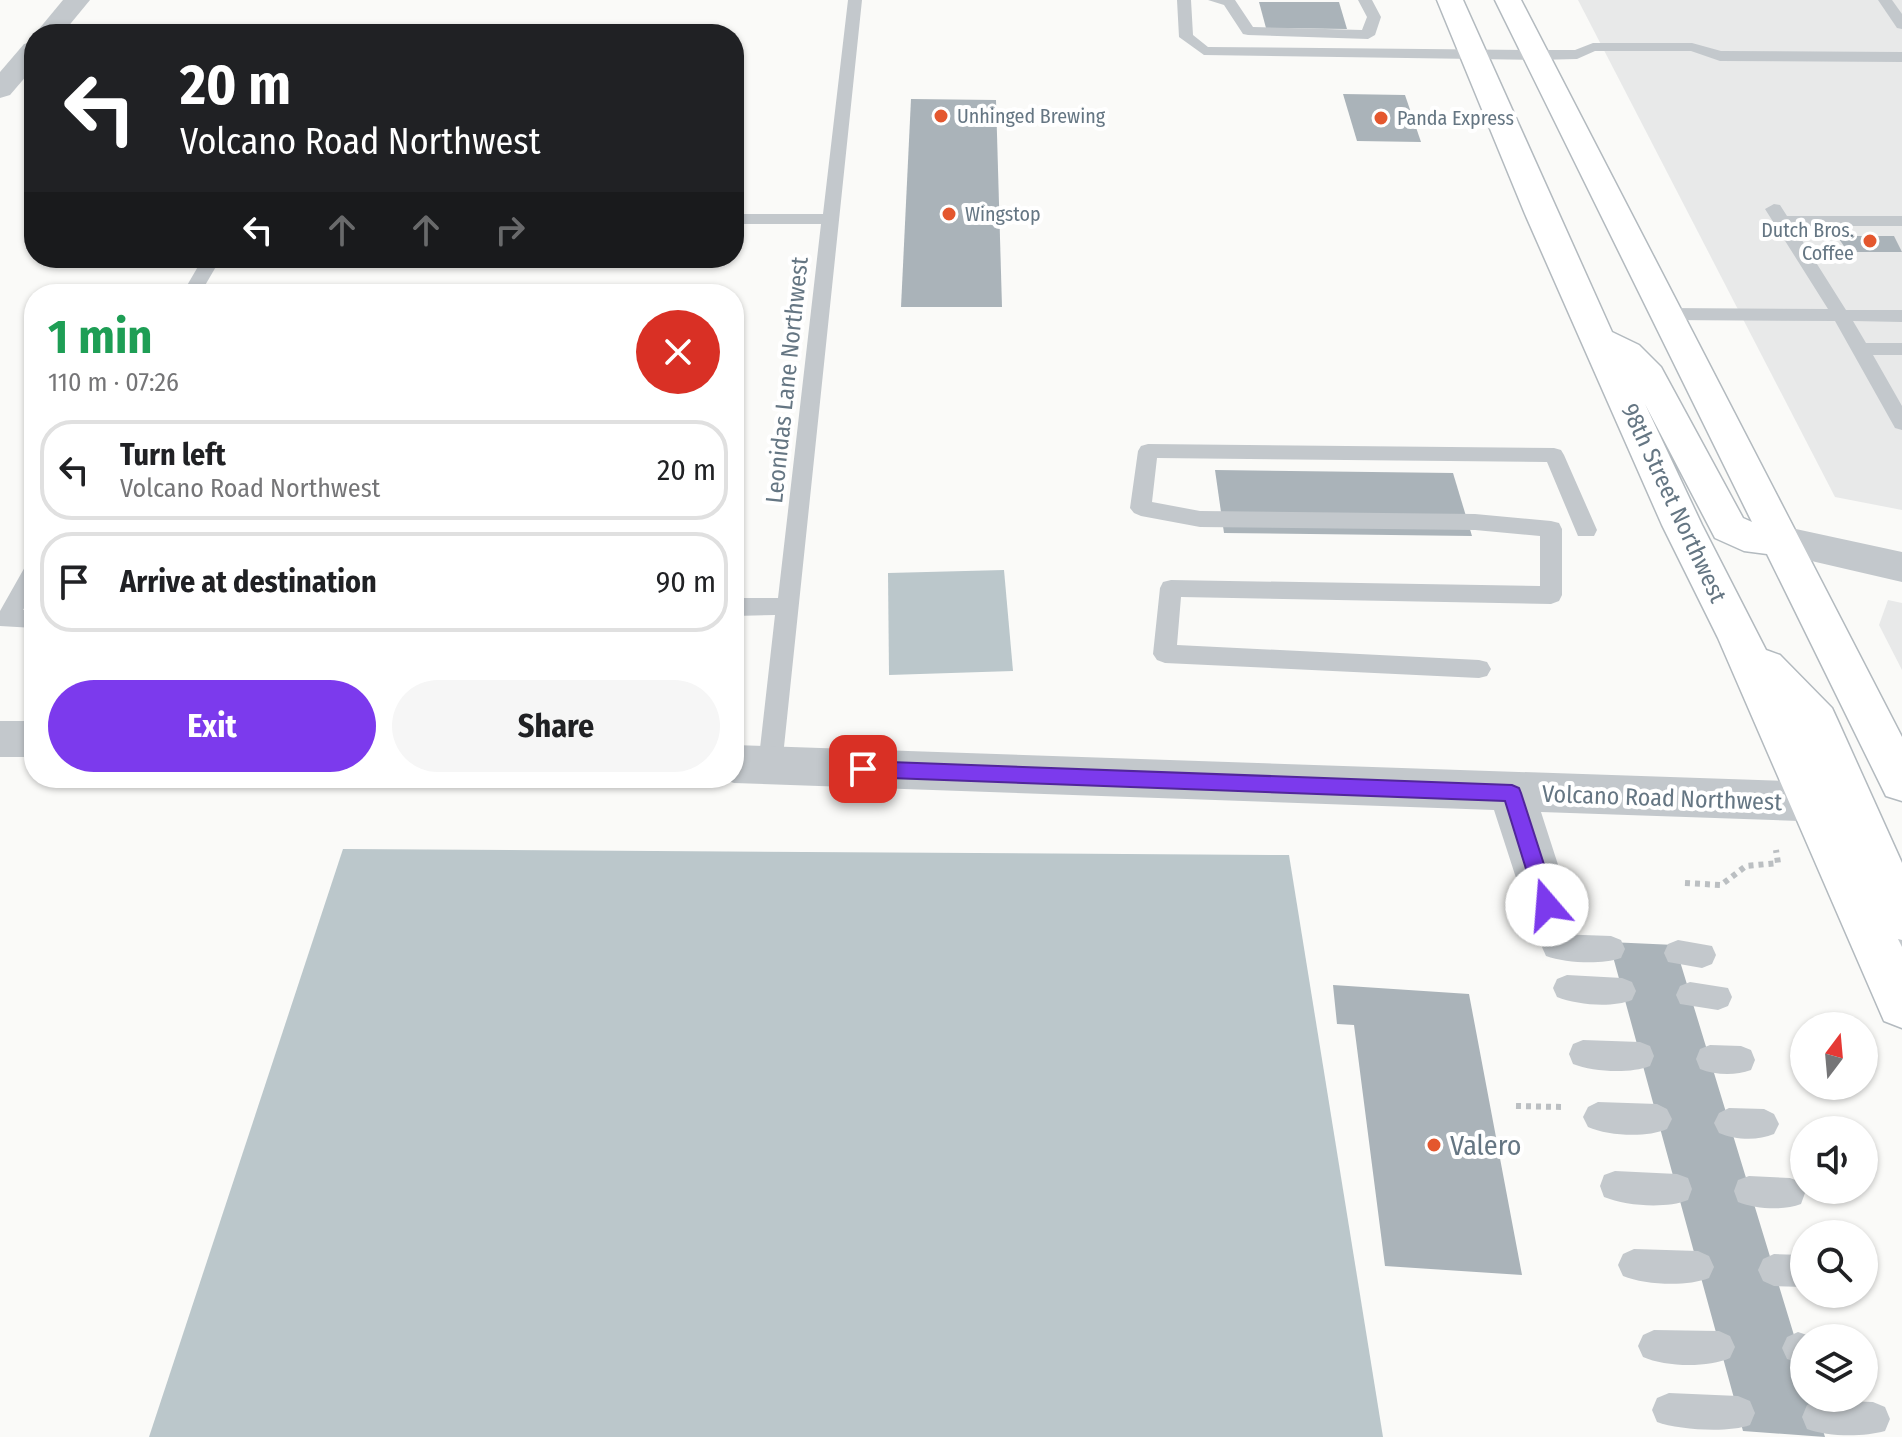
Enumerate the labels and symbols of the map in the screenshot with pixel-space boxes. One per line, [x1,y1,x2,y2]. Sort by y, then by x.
place label: Unhinged Brewing [957,104,1106,128]
place label: Panda Express [1397,106,1514,130]
marker: Unhinged Brewing [932,107,950,125]
marker: Panda Express [1372,109,1390,127]
place label: Wingstop [965,202,1041,226]
marker: Wingstop [940,205,958,223]
place label: Dutch Bros. Coffee [1761,218,1854,265]
marker: Dutch Bros. Coffee [1861,232,1879,250]
street label: Leonidas Lane Northwest [760,255,814,505]
street label: 98th Street Northwest [1616,399,1732,607]
pin [829,735,897,803]
street label: Volcano Road Northwest [1541,780,1783,816]
position arrow [1505,863,1589,947]
north arrow [1790,1012,1878,1100]
place label: Valero [1450,1129,1521,1162]
marker: Valero [1425,1136,1443,1154]

